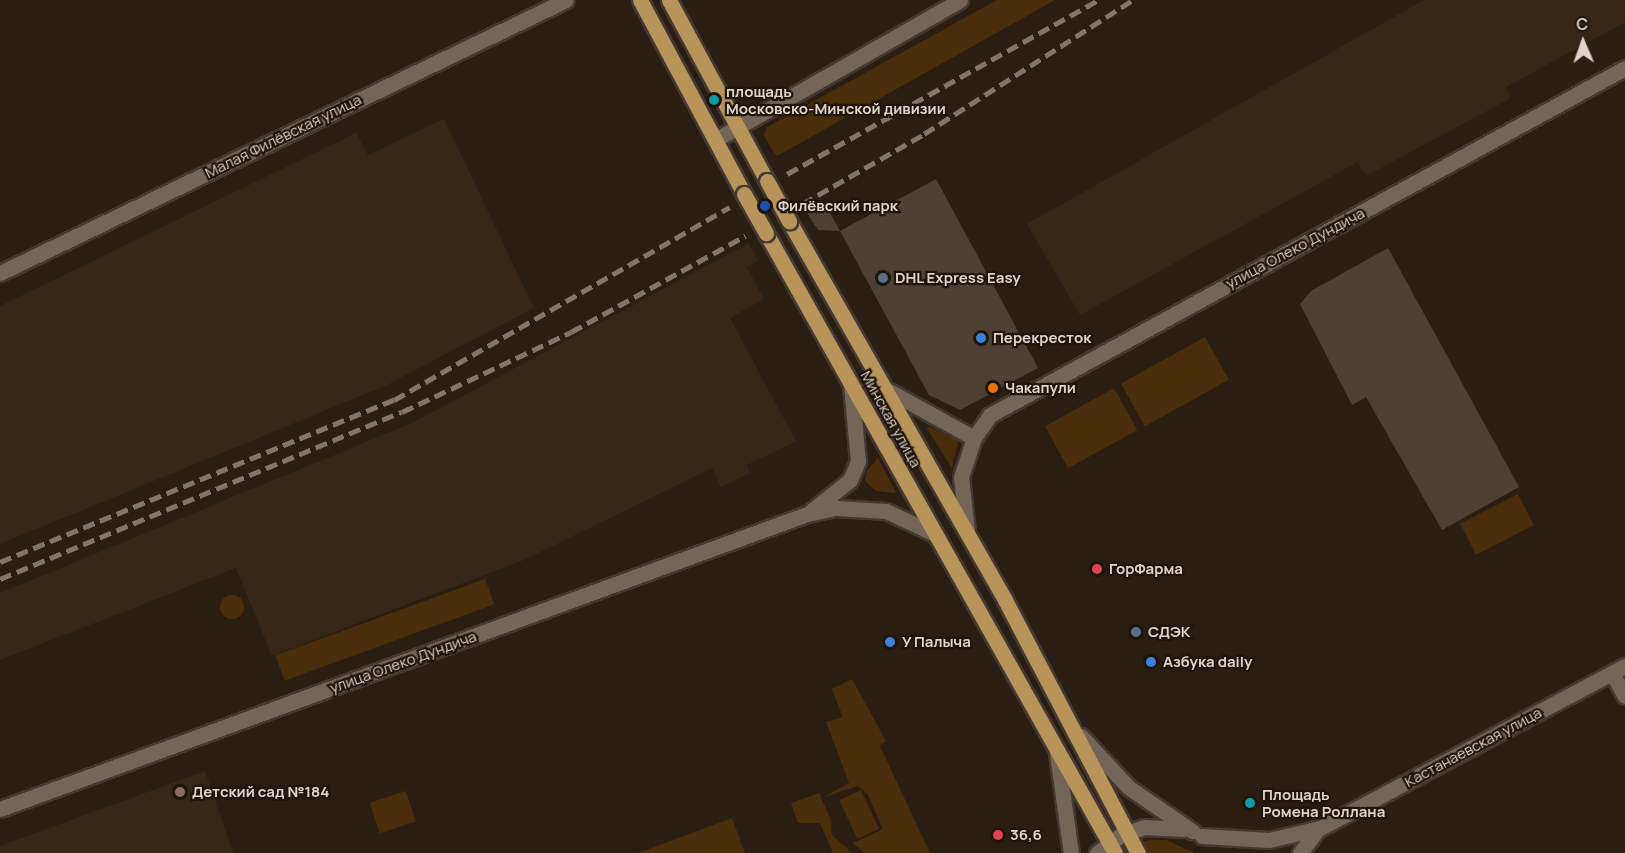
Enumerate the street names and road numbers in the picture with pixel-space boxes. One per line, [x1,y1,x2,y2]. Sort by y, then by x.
street label: Малая Филёвская улица [202,90,364,182]
street label: улица Олеко Дундича [1223,204,1367,292]
street label: Минская улица [857,368,925,470]
street label: улица Олеко Дундича [327,627,479,697]
street label: Кастанаевская улица [1401,703,1545,791]

